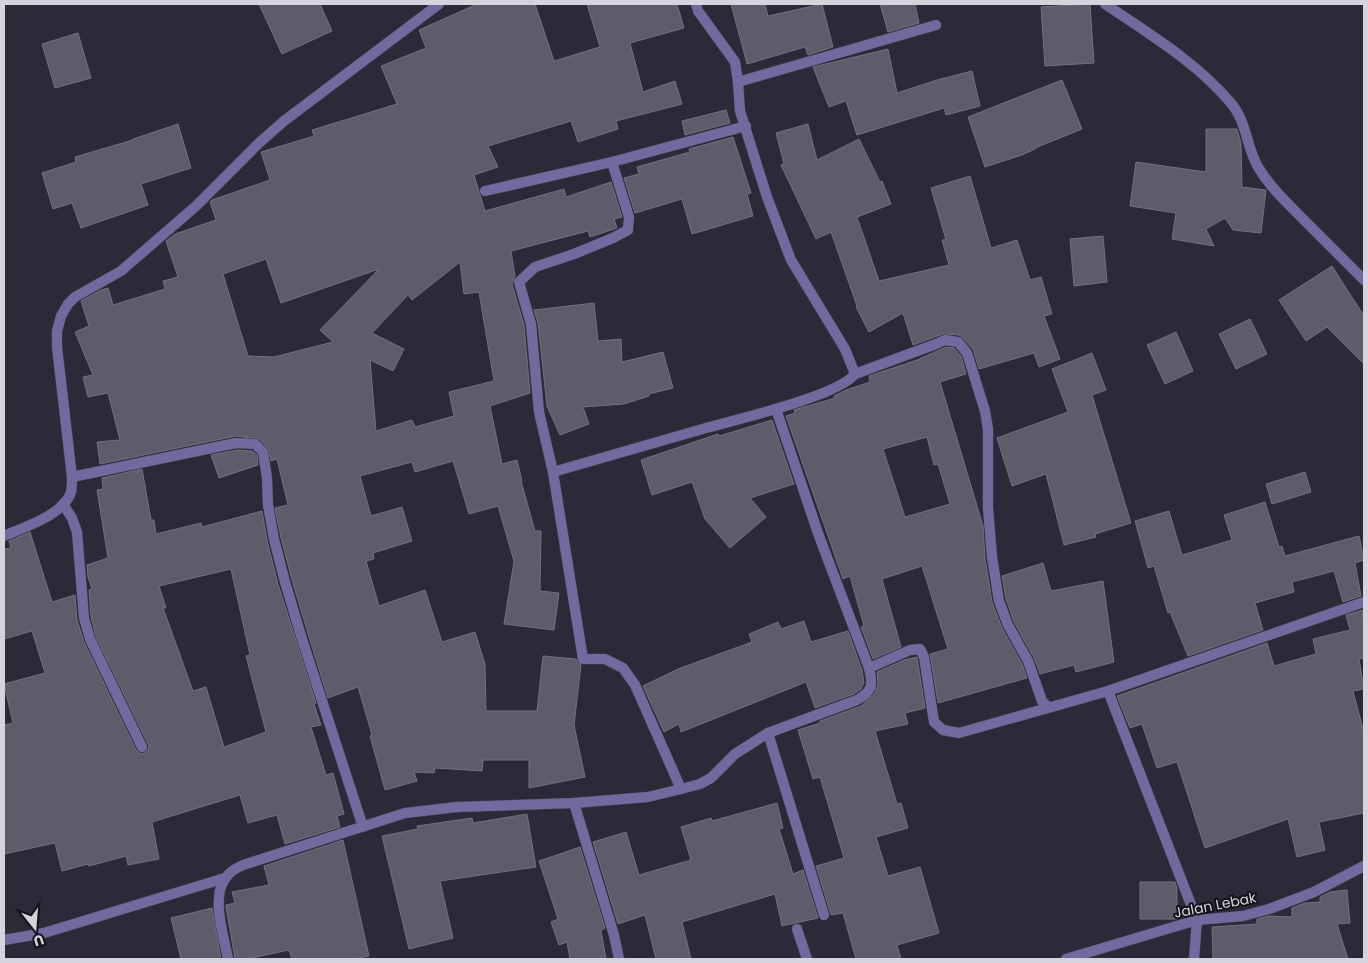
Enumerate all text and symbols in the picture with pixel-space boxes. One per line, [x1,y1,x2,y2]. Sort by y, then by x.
street label: Jalan Lebak [1172,887,1259,923]
north arrow [10,903,60,953]
text: U [31,929,46,951]

